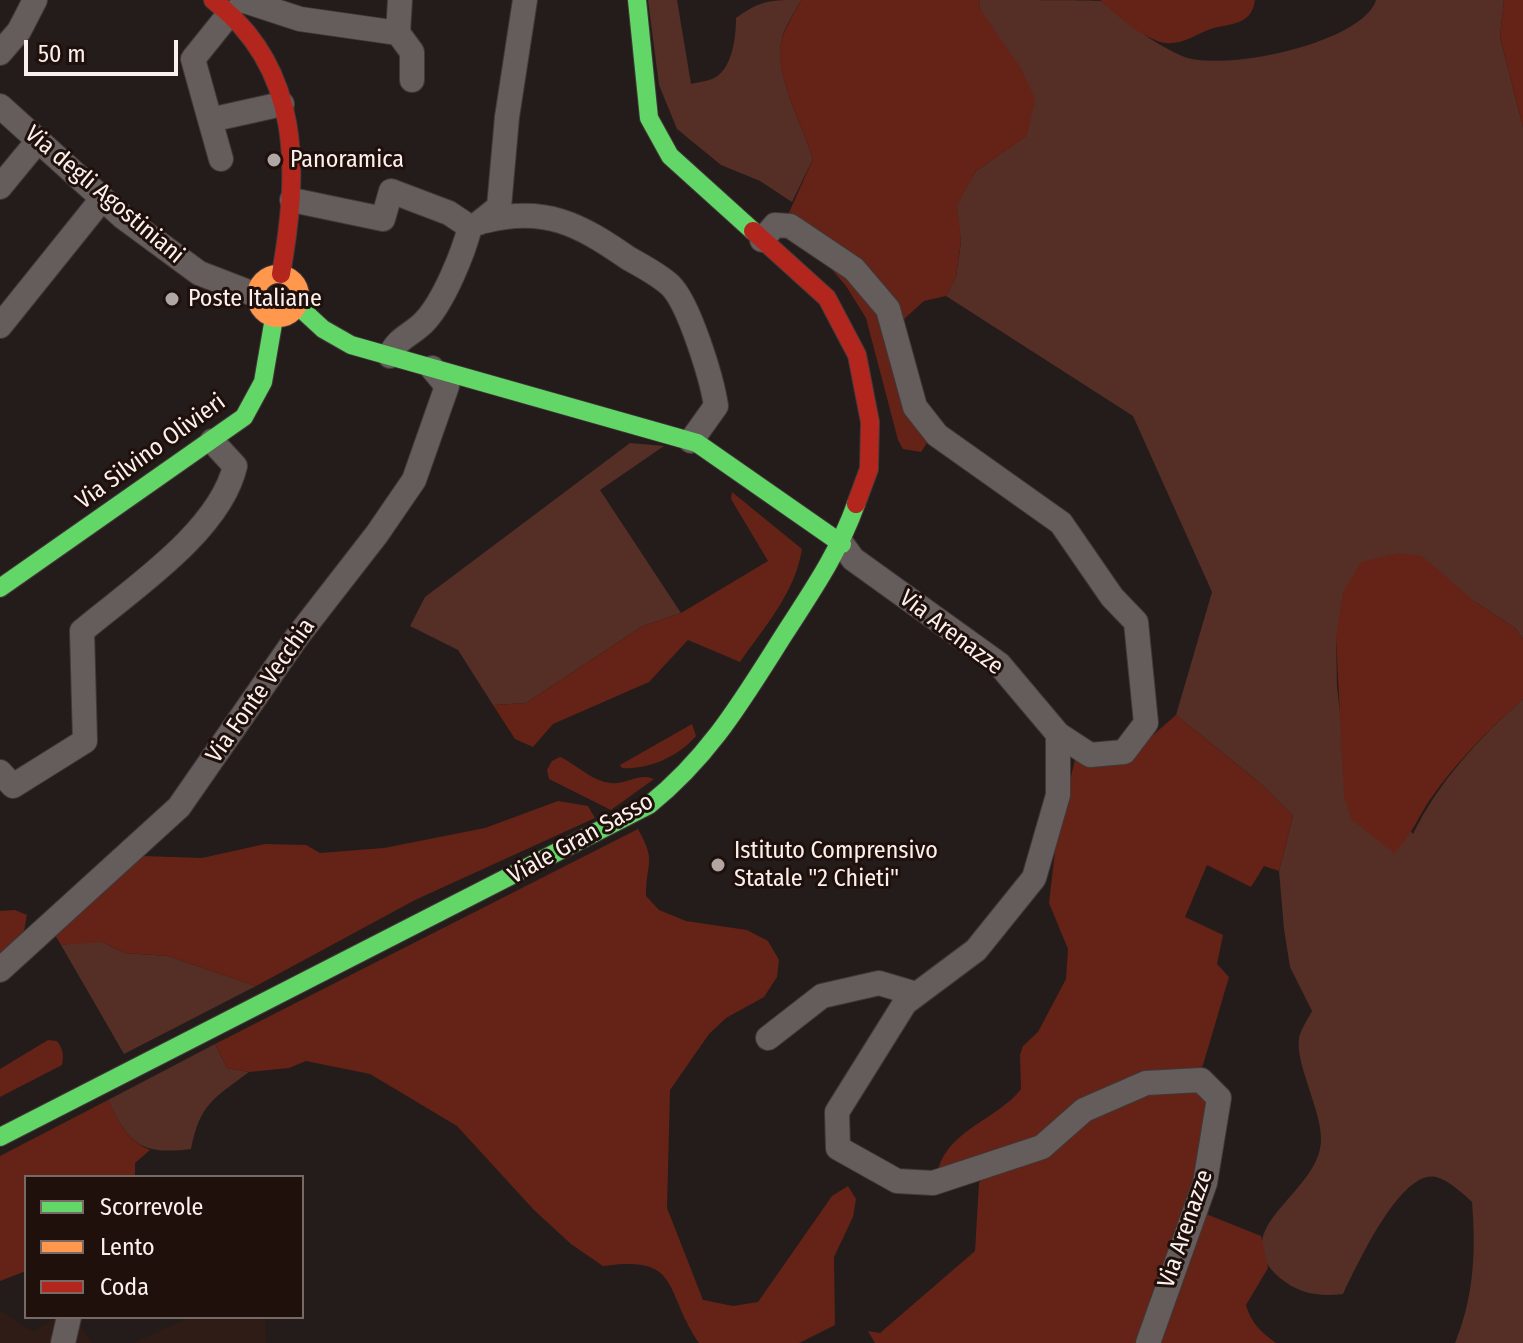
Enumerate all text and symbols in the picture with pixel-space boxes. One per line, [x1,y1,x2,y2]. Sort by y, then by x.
scale bar [28,24,182,74]
text: 50 m [38,40,86,68]
street label: Via degli Agostiniani [18,120,190,270]
place label: Panoramica [290,146,404,174]
marker: Panoramica [265,151,283,169]
place label: Poste Italiane [188,285,322,313]
marker: Poste Italiane [163,290,181,308]
street label: Via Silvino Olivieri [71,388,231,516]
street label: Via Arenazze [893,585,1009,681]
street label: Via Fonte Vecchia [201,613,321,769]
street label: Viale Gran Sasso [503,787,659,891]
place label: Istituto Comprensivo Statale "2 Chieti" [734,837,938,893]
marker: Istituto Comprensivo Statale "2 Chieti" [709,856,727,874]
street label: Via Arenazze [1152,1166,1220,1292]
legend [24,1175,304,1319]
text: Scorrevole [100,1193,203,1221]
text: Lento [100,1233,155,1261]
text: Coda [100,1273,149,1301]

